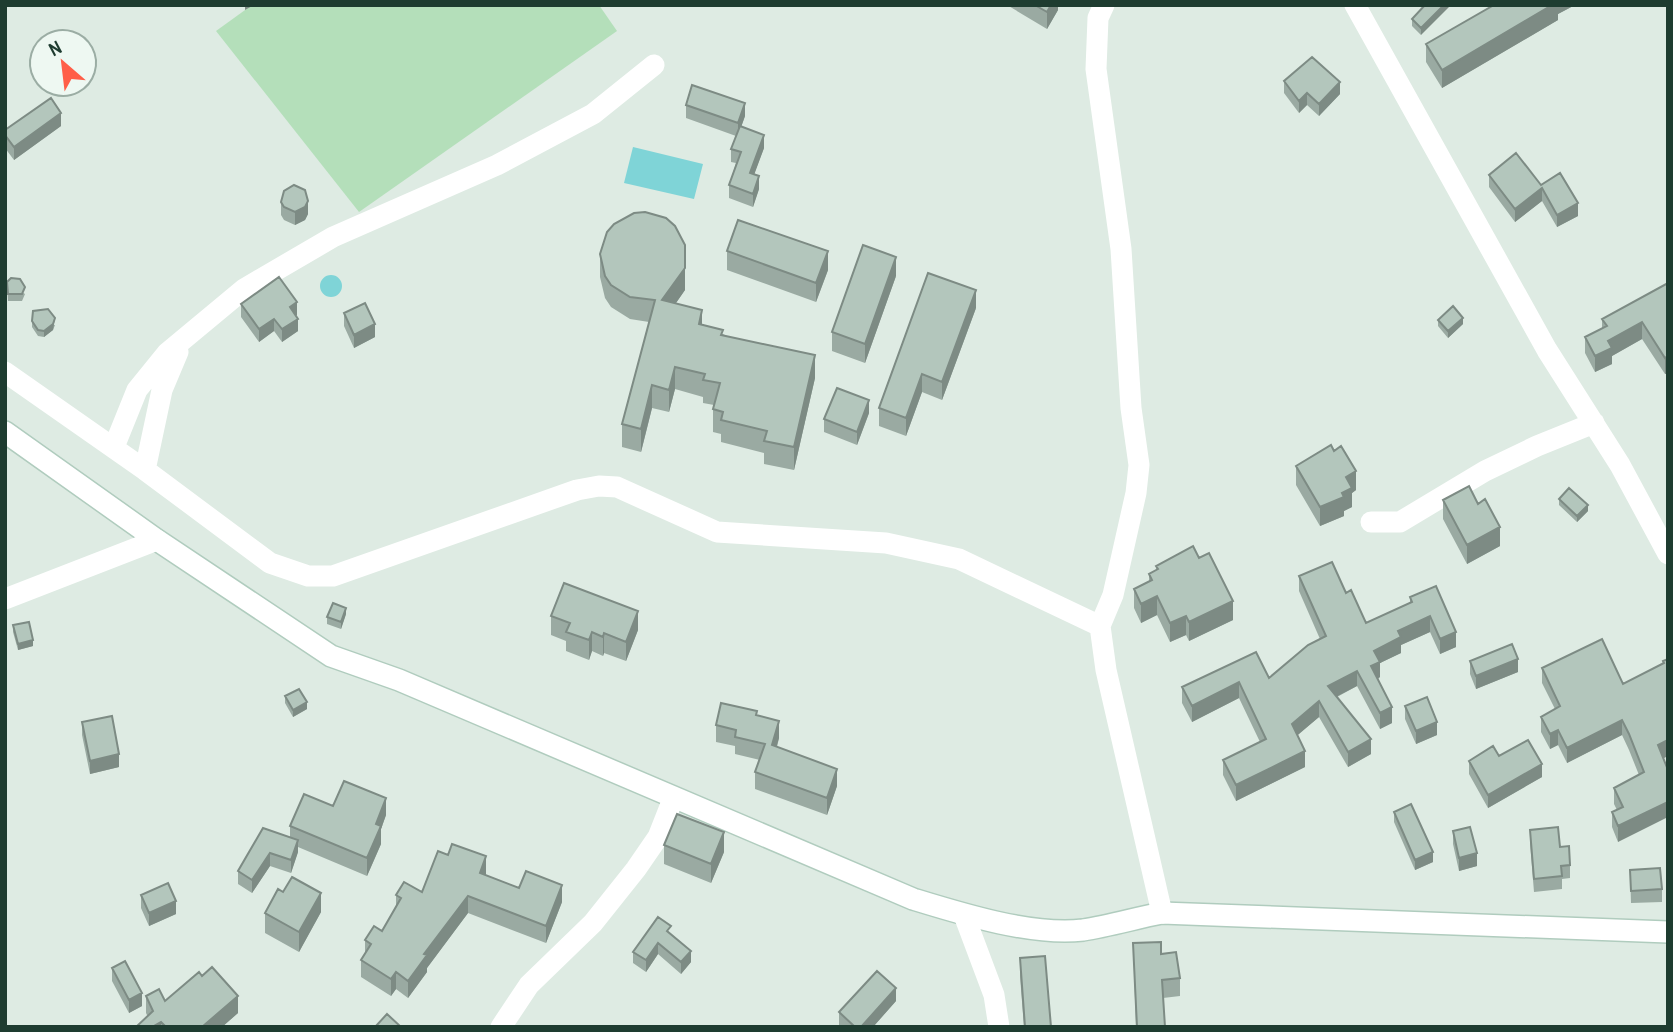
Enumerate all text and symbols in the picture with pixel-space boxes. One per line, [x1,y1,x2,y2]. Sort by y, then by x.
north arrow [28,28,98,98]
text: N [44,34,66,62]

